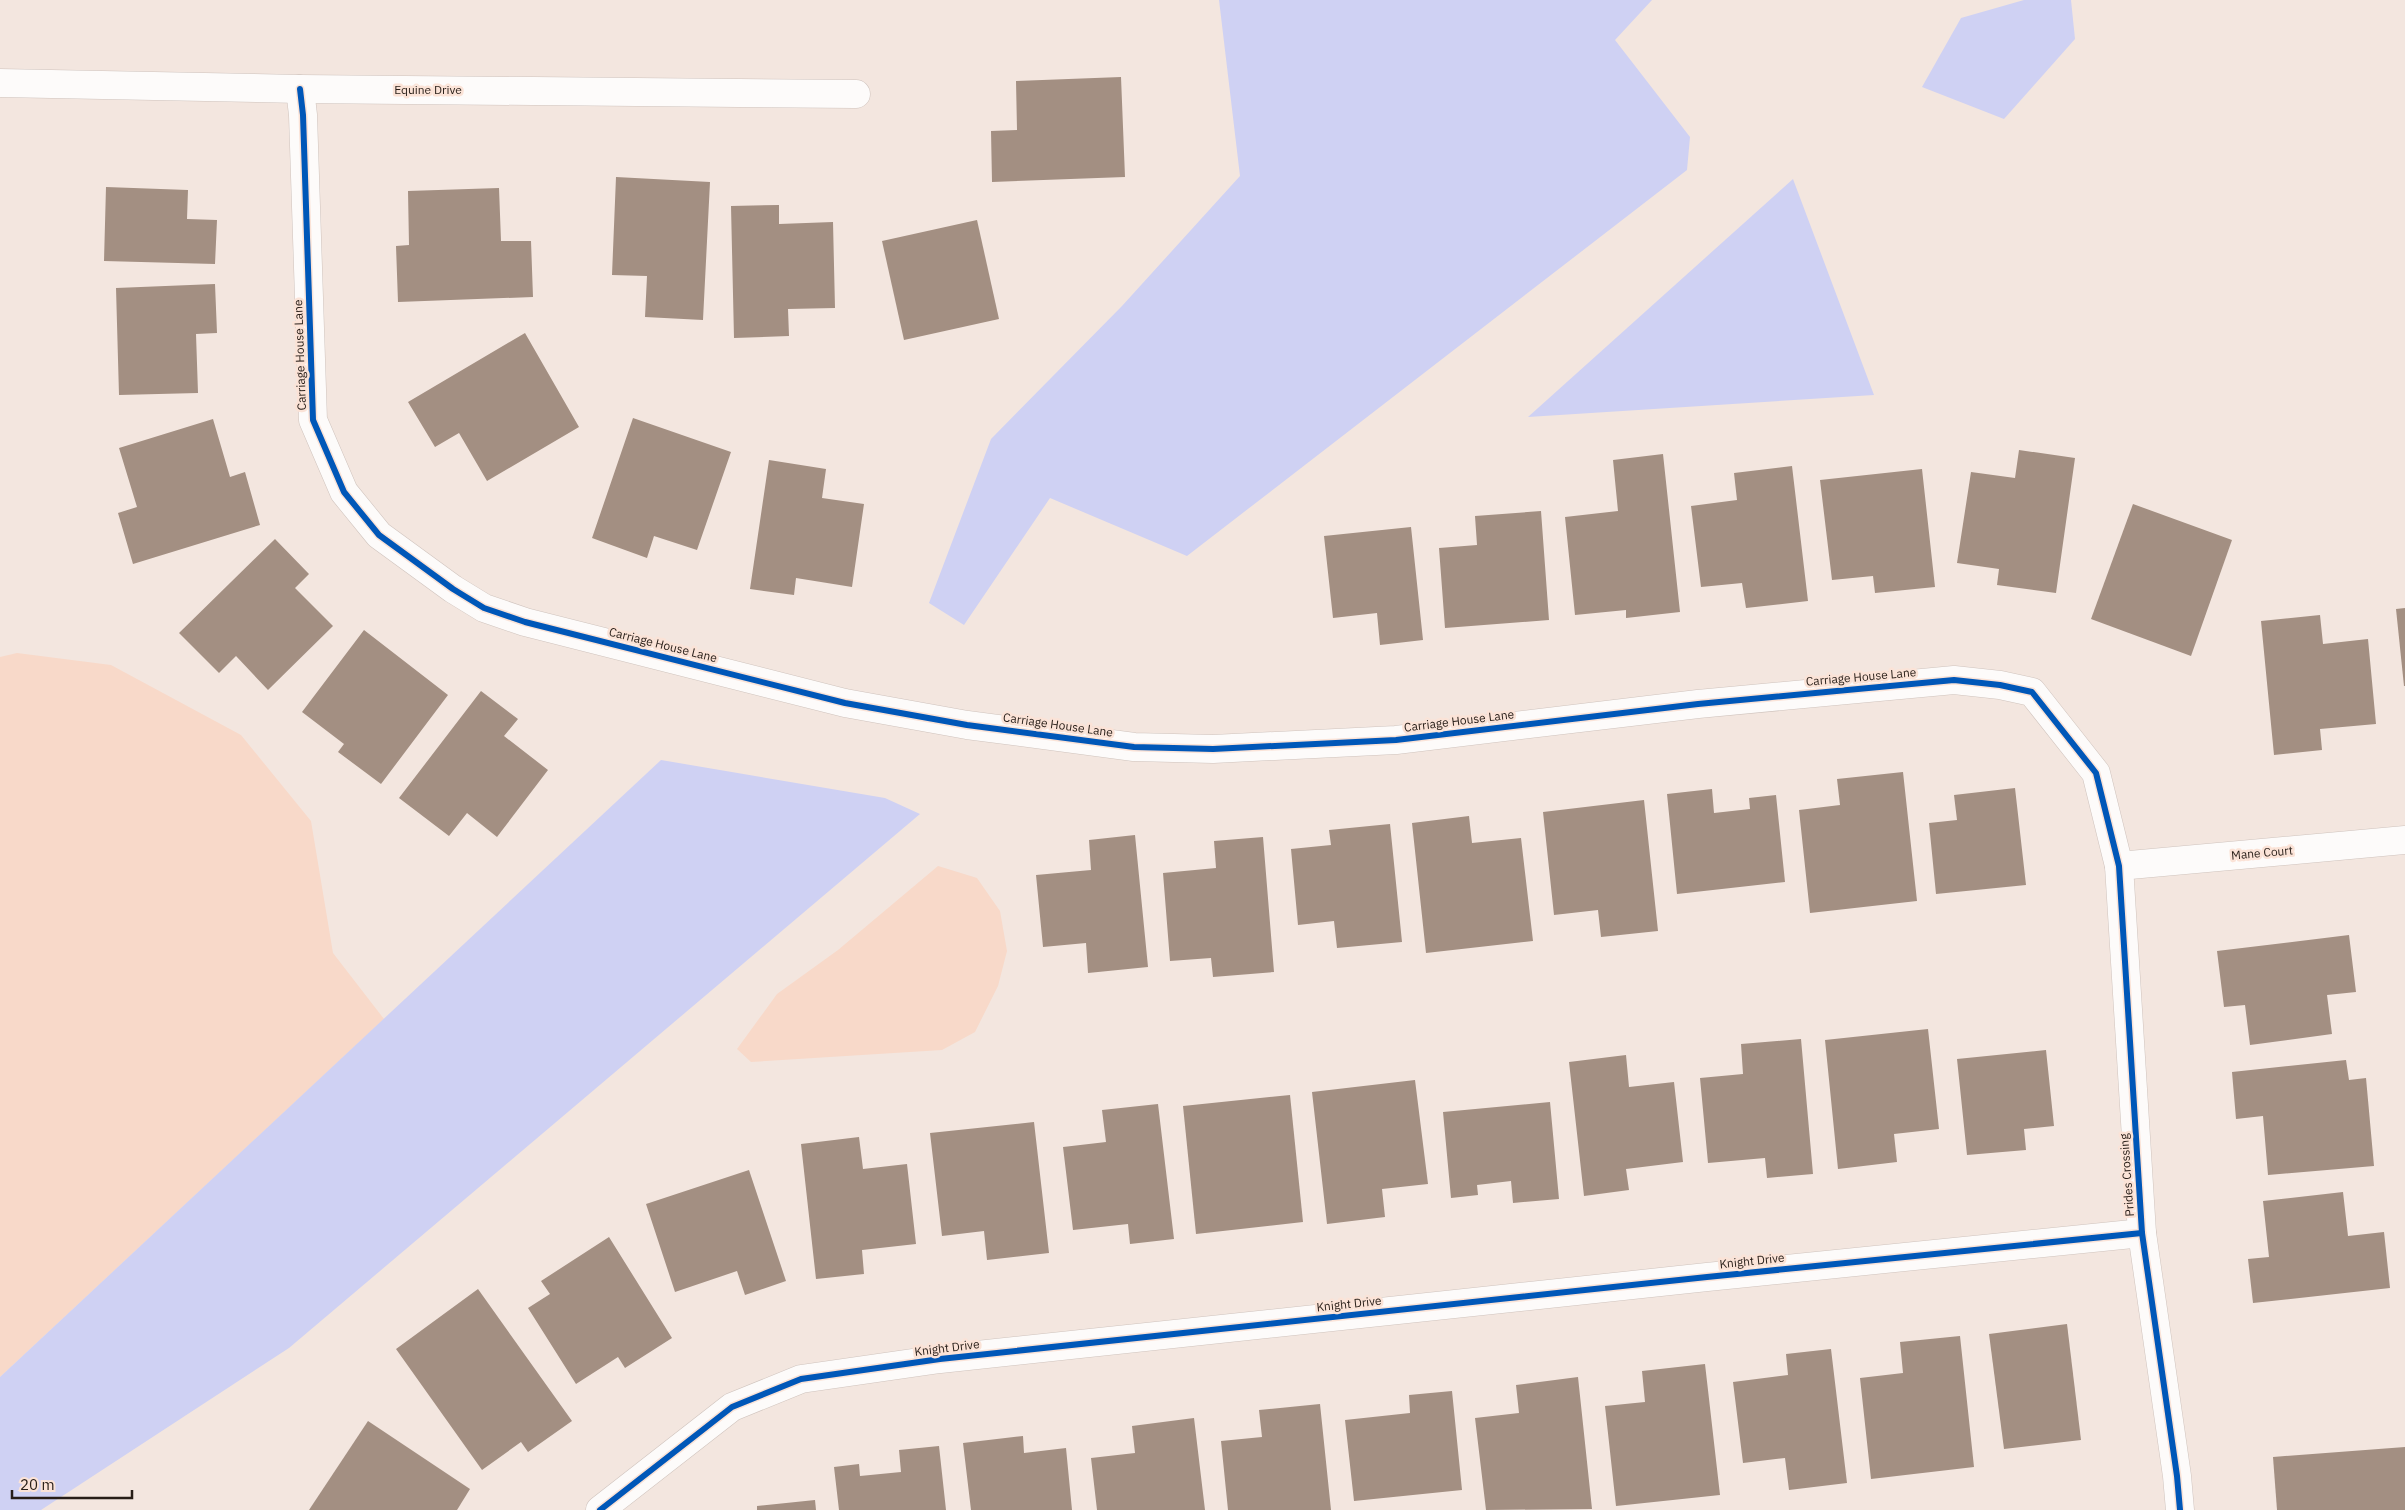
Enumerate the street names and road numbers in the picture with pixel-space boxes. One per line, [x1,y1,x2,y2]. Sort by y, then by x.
street label: Equine Drive [394,82,462,97]
street label: Carriage House Lane [290,299,309,411]
street label: Carriage House Lane [608,624,719,665]
street label: Carriage House Lane [1805,664,1917,689]
street label: Carriage House Lane [1403,706,1515,735]
street label: Carriage House Lane [1002,709,1114,740]
street label: Mane Court [2230,842,2294,863]
street label: Prides Crossing [2116,1132,2137,1217]
street label: Knight Drive [1719,1250,1786,1271]
street label: Knight Drive [1316,1293,1383,1314]
street label: Knight Drive [914,1336,981,1359]

